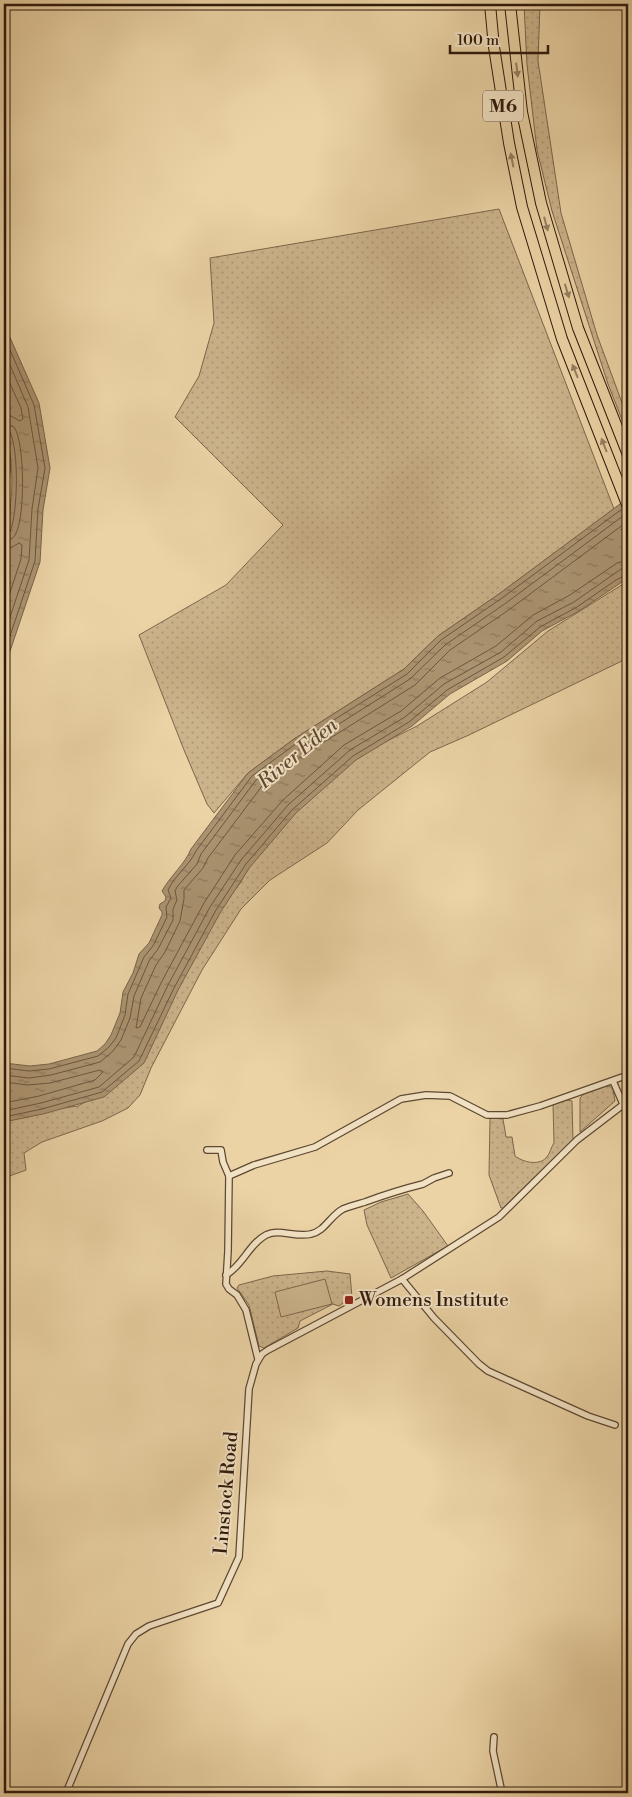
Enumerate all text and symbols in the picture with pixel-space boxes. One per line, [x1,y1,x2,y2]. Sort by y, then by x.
scale bar [450,22,547,54]
text: 100 m [457,31,499,50]
one-way arrow [513,62,521,78]
road number: M6 [483,90,523,122]
one-way arrow [508,152,516,167]
one-way arrow [543,216,551,231]
one-way arrow [563,284,571,299]
one-way arrow [571,363,579,378]
one-way arrow [600,438,608,452]
water label: River Eden [252,713,344,795]
place label: Womens Institute [358,1288,509,1312]
marker: Womens Institute [343,1294,355,1306]
street label: Linstock Road [209,1430,243,1555]

